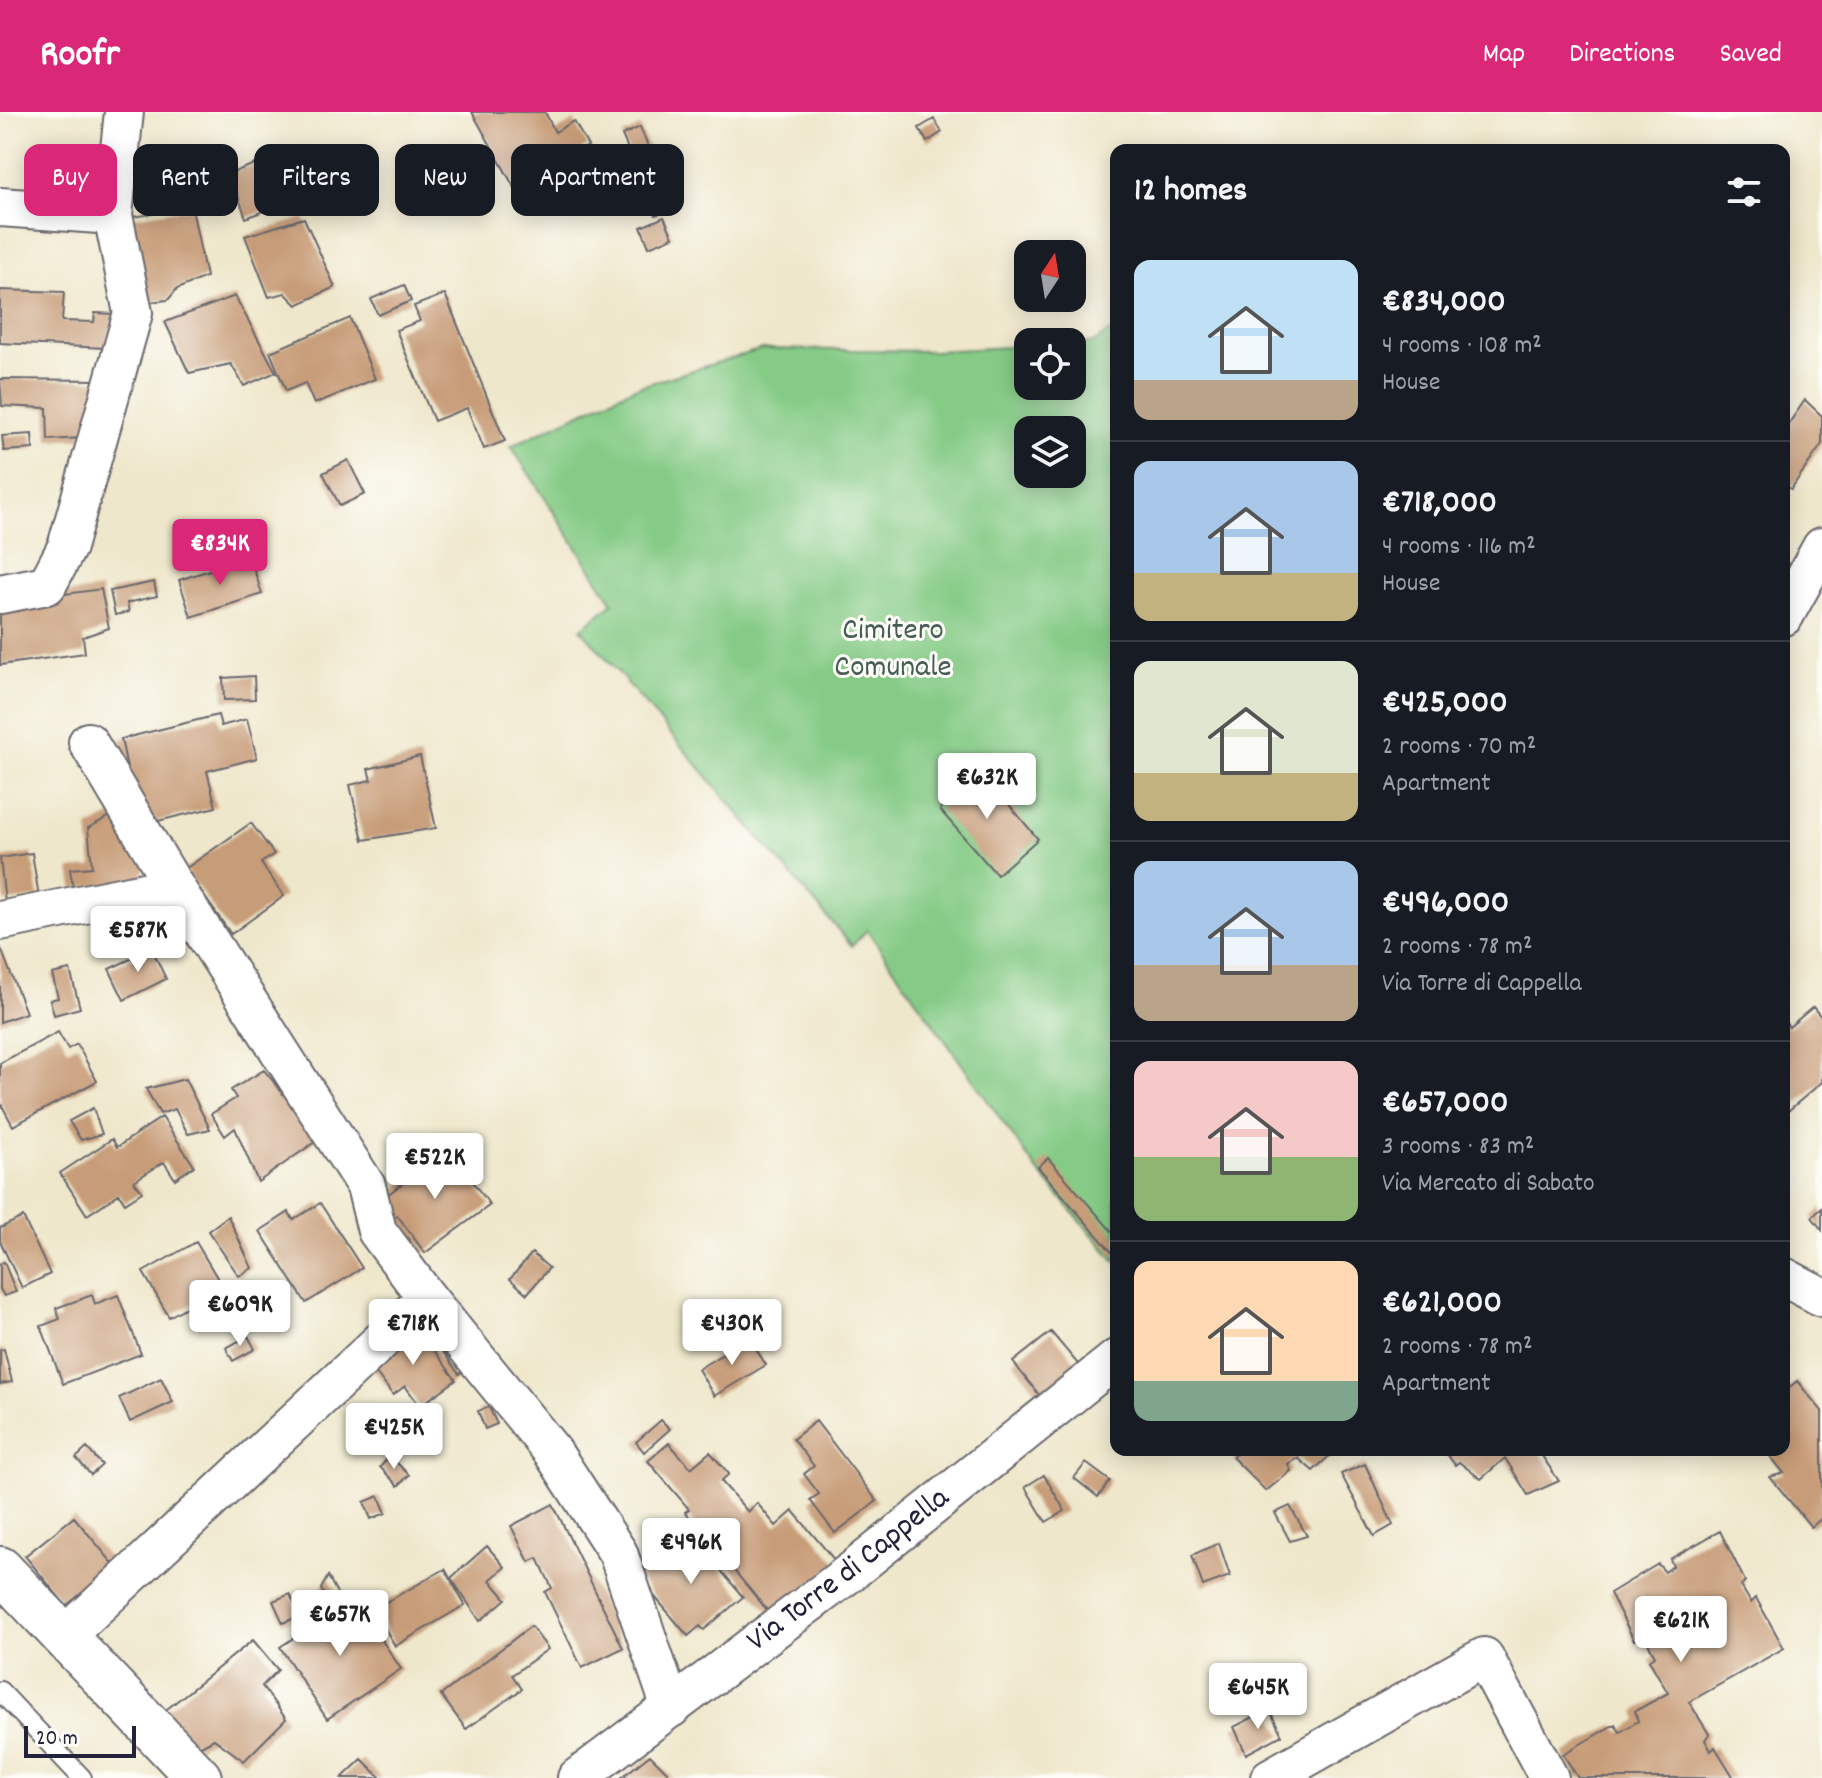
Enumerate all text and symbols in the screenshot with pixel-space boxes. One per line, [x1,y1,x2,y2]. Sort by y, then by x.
text: Roofr [40,29,120,84]
text: Map [1483,36,1525,76]
text: Directions [1569,36,1675,76]
text: Saved [1719,36,1782,76]
chip: Buy [24,144,117,216]
chip: Rent [133,144,238,216]
chip: Filters [254,144,379,216]
chip: New [395,144,495,216]
chip: Apartment [511,144,684,216]
text: 12 homes [1134,168,1247,217]
icon: filters [1722,170,1766,214]
north arrow [1014,240,1086,312]
map controls [1014,240,1086,488]
text: €834,000 [1382,279,1506,328]
icon: home [1198,292,1294,388]
button: locate [1014,328,1086,400]
text: 4 rooms · 108 m² [1382,328,1542,365]
text: House [1382,365,1440,402]
button: layers [1014,416,1086,488]
text: €718,000 [1382,480,1497,529]
icon: home [1198,493,1294,589]
pin: €834K [164,519,276,587]
text: €834K [190,526,250,563]
text: 4 rooms · 116 m² [1382,529,1536,566]
text: House [1382,566,1440,603]
park label: Cimitero Comunale [834,609,952,692]
text: €425,000 [1382,680,1508,729]
icon: home [1198,693,1294,789]
text: 2 rooms · 70 m² [1382,729,1536,766]
pin: €632K [931,753,1043,821]
text: €632K [956,760,1018,797]
text: Apartment [1382,766,1491,803]
text: €496,000 [1382,880,1509,929]
icon: home [1198,893,1294,989]
pin: €587K [82,906,194,974]
text: €587K [109,913,167,950]
text: 2 rooms · 78 m² [1382,929,1532,966]
text: Via Torre di Cappella [1382,966,1582,1003]
text: €657,000 [1382,1080,1508,1129]
icon: home [1198,1093,1294,1189]
text: 3 rooms · 83 m² [1382,1129,1534,1166]
pin: €522K [379,1133,491,1201]
text: €522K [404,1140,466,1177]
text: Via Mercato di Sabato [1382,1166,1595,1203]
pin: €609K [184,1280,296,1348]
text: €621,000 [1382,1280,1502,1329]
text: €609K [207,1287,273,1324]
icon: home [1198,1293,1294,1389]
pin: €718K [357,1299,469,1367]
pin: €430K [676,1299,788,1367]
text: €718K [387,1306,439,1343]
text: €430K [700,1306,764,1343]
text: 2 rooms · 78 m² [1382,1329,1532,1366]
text: Apartment [1382,1366,1491,1403]
pin: €425K [338,1403,450,1471]
text: €425K [364,1410,424,1447]
street label: Via Torre di Cappella [738,1477,961,1665]
pin: €496K [635,1518,747,1586]
text: €496K [660,1525,722,1562]
pin: €657K [284,1590,396,1658]
pin: €621K [1625,1596,1737,1664]
text: €657K [309,1597,371,1634]
text: €621K [1653,1603,1709,1640]
pin: €645K [1202,1663,1314,1731]
text: €645K [1227,1670,1289,1707]
scale bar [24,1722,136,1758]
text: 20 m [36,1724,78,1755]

